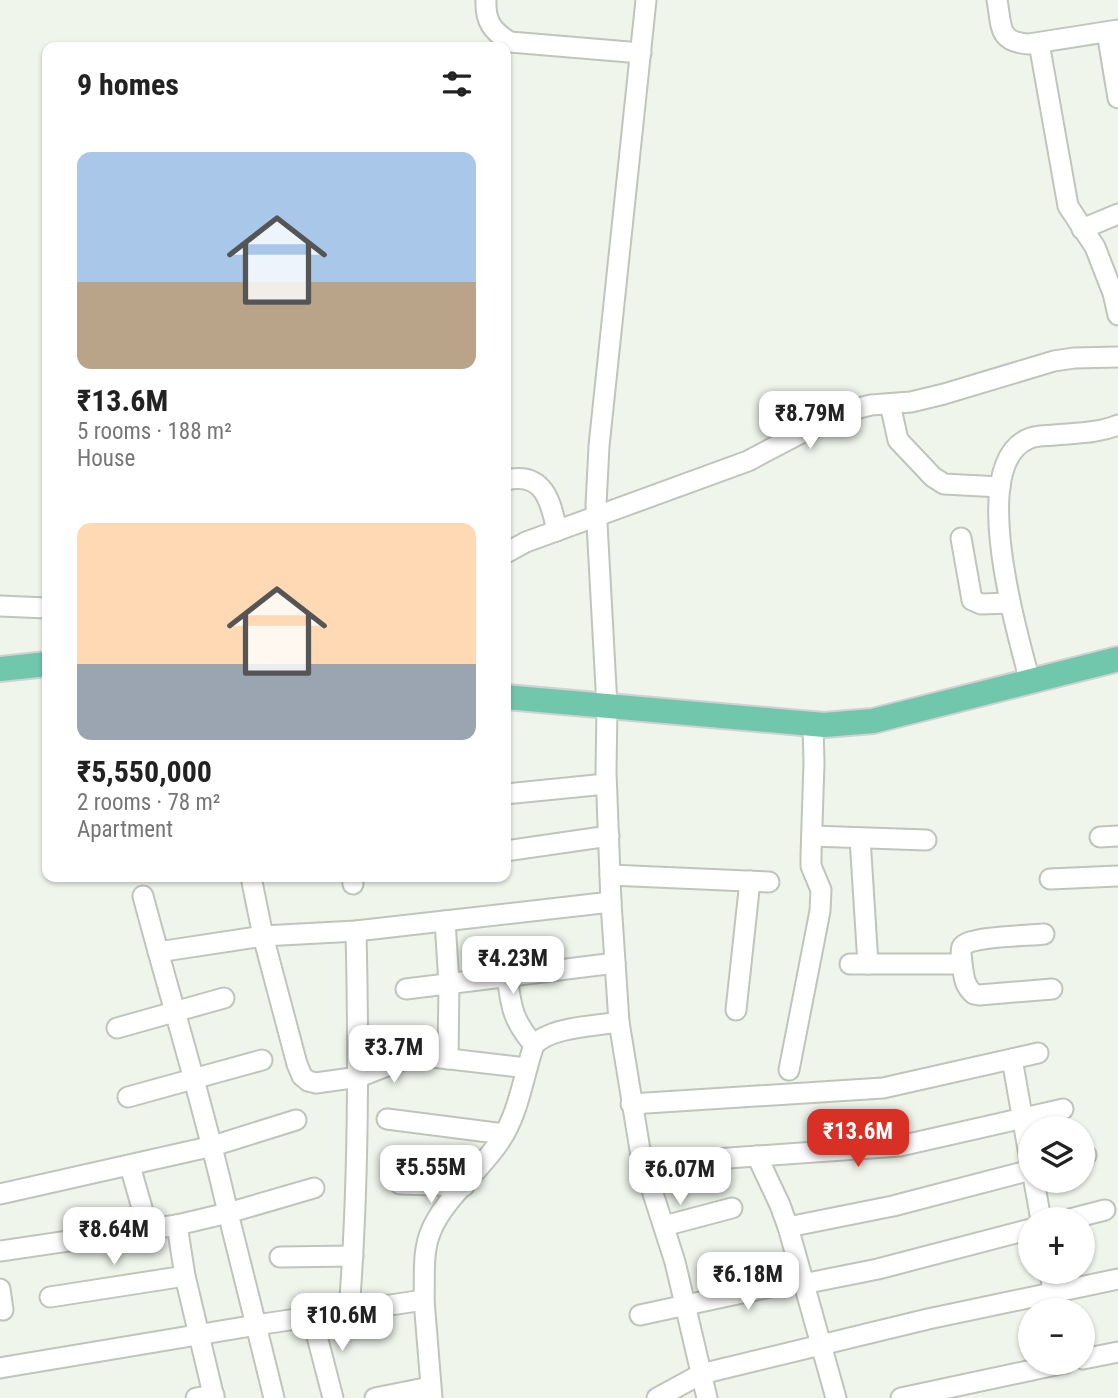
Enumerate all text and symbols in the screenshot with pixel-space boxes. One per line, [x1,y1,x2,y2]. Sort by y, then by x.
icon: filters [438,65,476,103]
text: 9 homes [77,67,179,102]
icon: home [214,197,340,323]
text: ₹13.6M [77,383,168,418]
pin: ₹8.79M [753,392,867,451]
text: ₹8.79M [775,400,845,427]
text: 5 rooms · 188 m² [77,418,232,445]
text: House [77,445,135,472]
icon: home [214,568,340,694]
text: ₹5,550,000 [77,754,212,789]
text: 2 rooms · 78 m² [77,789,220,816]
text: Apartment [77,816,173,843]
pin: ₹4.23M [456,936,570,996]
text: ₹4.23M [478,945,548,972]
pin: ₹3.7M [345,1026,443,1085]
text: ₹3.7M [365,1034,423,1061]
pin: ₹13.6M [801,1110,915,1169]
map controls [1018,1116,1095,1375]
button: layers [1018,1116,1095,1193]
text: ₹13.6M [823,1118,893,1145]
pin: ₹5.55M [374,1146,488,1205]
pin: ₹6.07M [623,1148,737,1207]
text: ₹5.55M [396,1154,466,1181]
text: ₹6.07M [645,1156,715,1183]
button: + [1018,1207,1095,1284]
pin: ₹8.64M [57,1208,171,1267]
text: ₹8.64M [79,1216,149,1243]
pin: ₹6.18M [691,1252,805,1312]
text: ₹6.18M [713,1261,783,1288]
pin: ₹10.6M [285,1294,399,1353]
button: − [1018,1298,1095,1375]
text: ₹10.6M [307,1302,377,1329]

